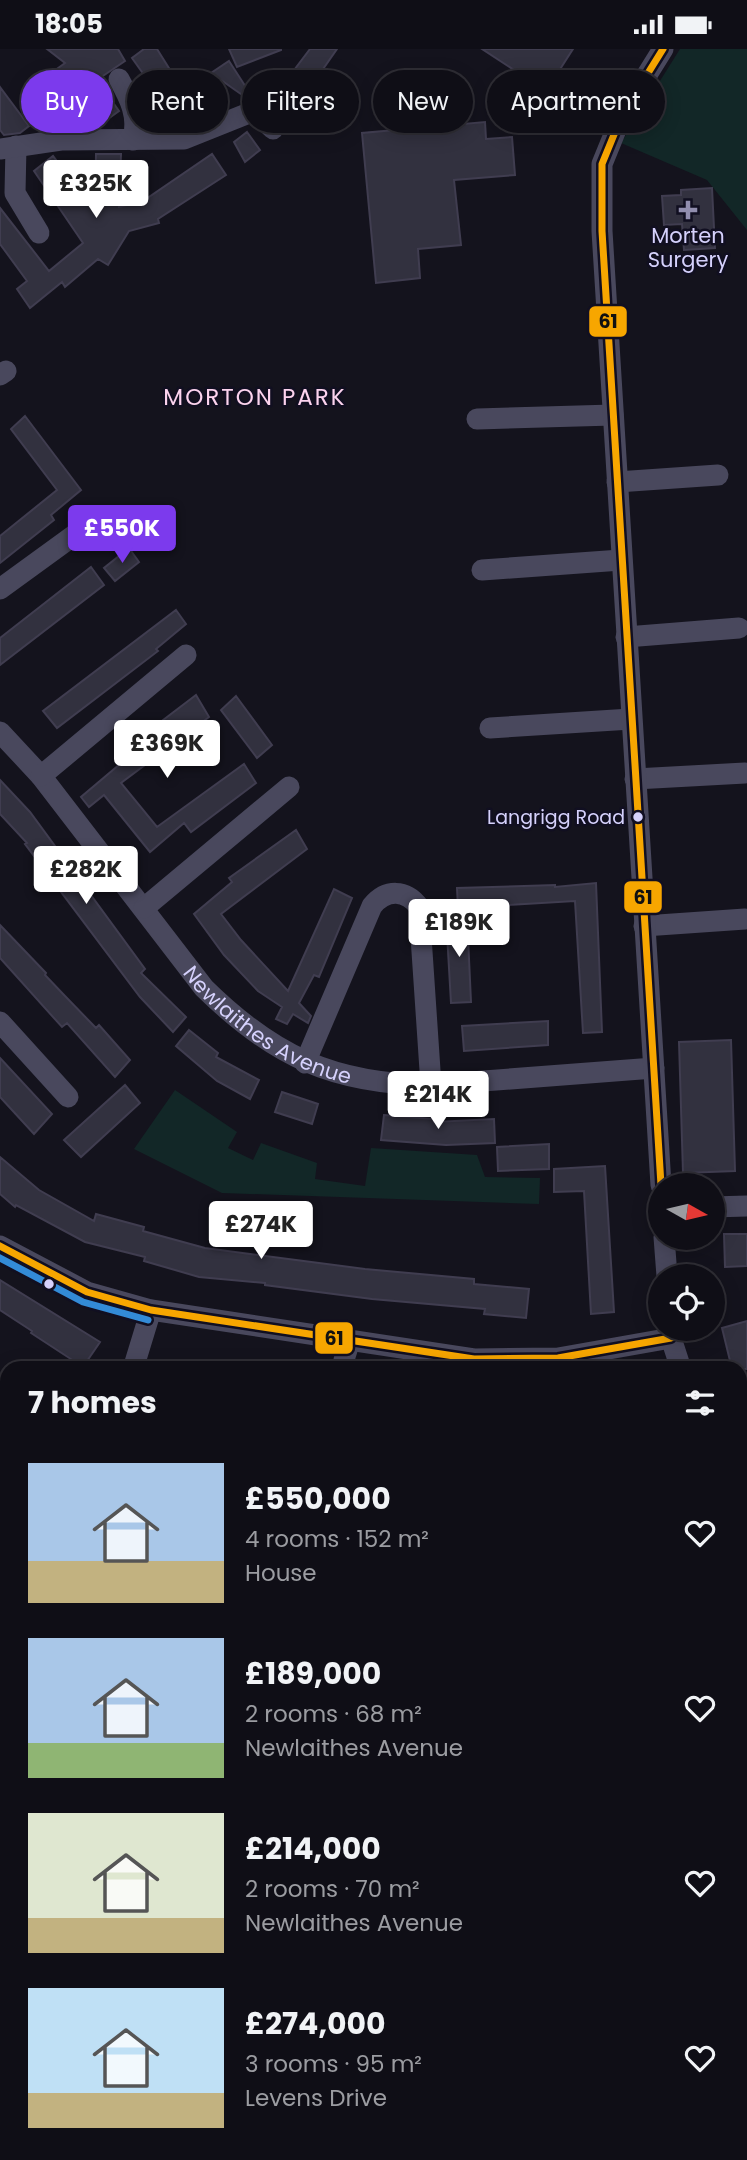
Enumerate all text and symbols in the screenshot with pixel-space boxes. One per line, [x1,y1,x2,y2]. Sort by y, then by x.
text: 18:05 [35,6,103,42]
chip: Buy [21,70,113,133]
chip: Rent [127,70,228,133]
chip: Filters [242,70,359,133]
chip: New [373,70,473,133]
chip: Apartment [487,70,665,133]
pin: £325K [47,160,145,220]
text: £325K [59,167,133,199]
marker: Morten Surgery [678,200,698,220]
place label: Morten Surgery [648,221,728,274]
line badge: 61 [588,305,628,338]
text: 61 [598,308,618,335]
district label: MORTON PARK [163,381,347,413]
pin: £550K [73,505,171,565]
text: £550K [84,512,160,544]
pin: £369K [118,721,216,780]
text: £369K [130,727,204,759]
place label: Langrigg Road [487,804,625,831]
marker: Langrigg Road [631,810,645,824]
pin: £282K [37,847,135,906]
text: £282K [50,853,122,885]
line badge: 61 [623,880,663,914]
text: 61 [633,884,653,911]
pin: £189K [410,899,508,959]
text: £189K [425,906,493,938]
street label: Newlaithes Avenue [177,959,355,1090]
pin: £214K [389,1072,487,1131]
text: £214K [404,1078,472,1110]
north arrow [648,1173,724,1249]
map controls [648,1173,725,1341]
pin: £274K [212,1201,310,1261]
text: £274K [225,1208,297,1240]
button: locate [648,1264,725,1341]
unlabelled marker [42,1277,56,1291]
line badge: 61 [314,1321,354,1355]
text: 61 [324,1325,344,1352]
text: 7 homes [28,1381,157,1424]
icon: filters [681,1384,719,1422]
text: £550,000 [245,1477,391,1520]
icon: home [84,1491,168,1575]
icon: heart [681,1514,719,1552]
text: 4 rooms · 152 m² [245,1523,429,1555]
text: House [245,1557,317,1589]
text: £189,000 [245,1652,381,1695]
icon: home [84,1666,168,1750]
icon: heart [681,1689,719,1727]
text: 2 rooms · 68 m² [245,1698,422,1730]
text: Newlaithes Avenue [245,1732,463,1764]
text: £214,000 [245,1827,381,1870]
icon: home [84,1841,168,1925]
icon: heart [681,1864,719,1902]
text: 2 rooms · 70 m² [245,1873,420,1905]
text: Newlaithes Avenue [245,1907,463,1939]
text: £274,000 [245,2002,386,2045]
icon: home [84,2016,168,2100]
icon: heart [681,2039,719,2077]
text: 3 rooms · 95 m² [245,2048,422,2080]
text: Levens Drive [245,2082,387,2114]

